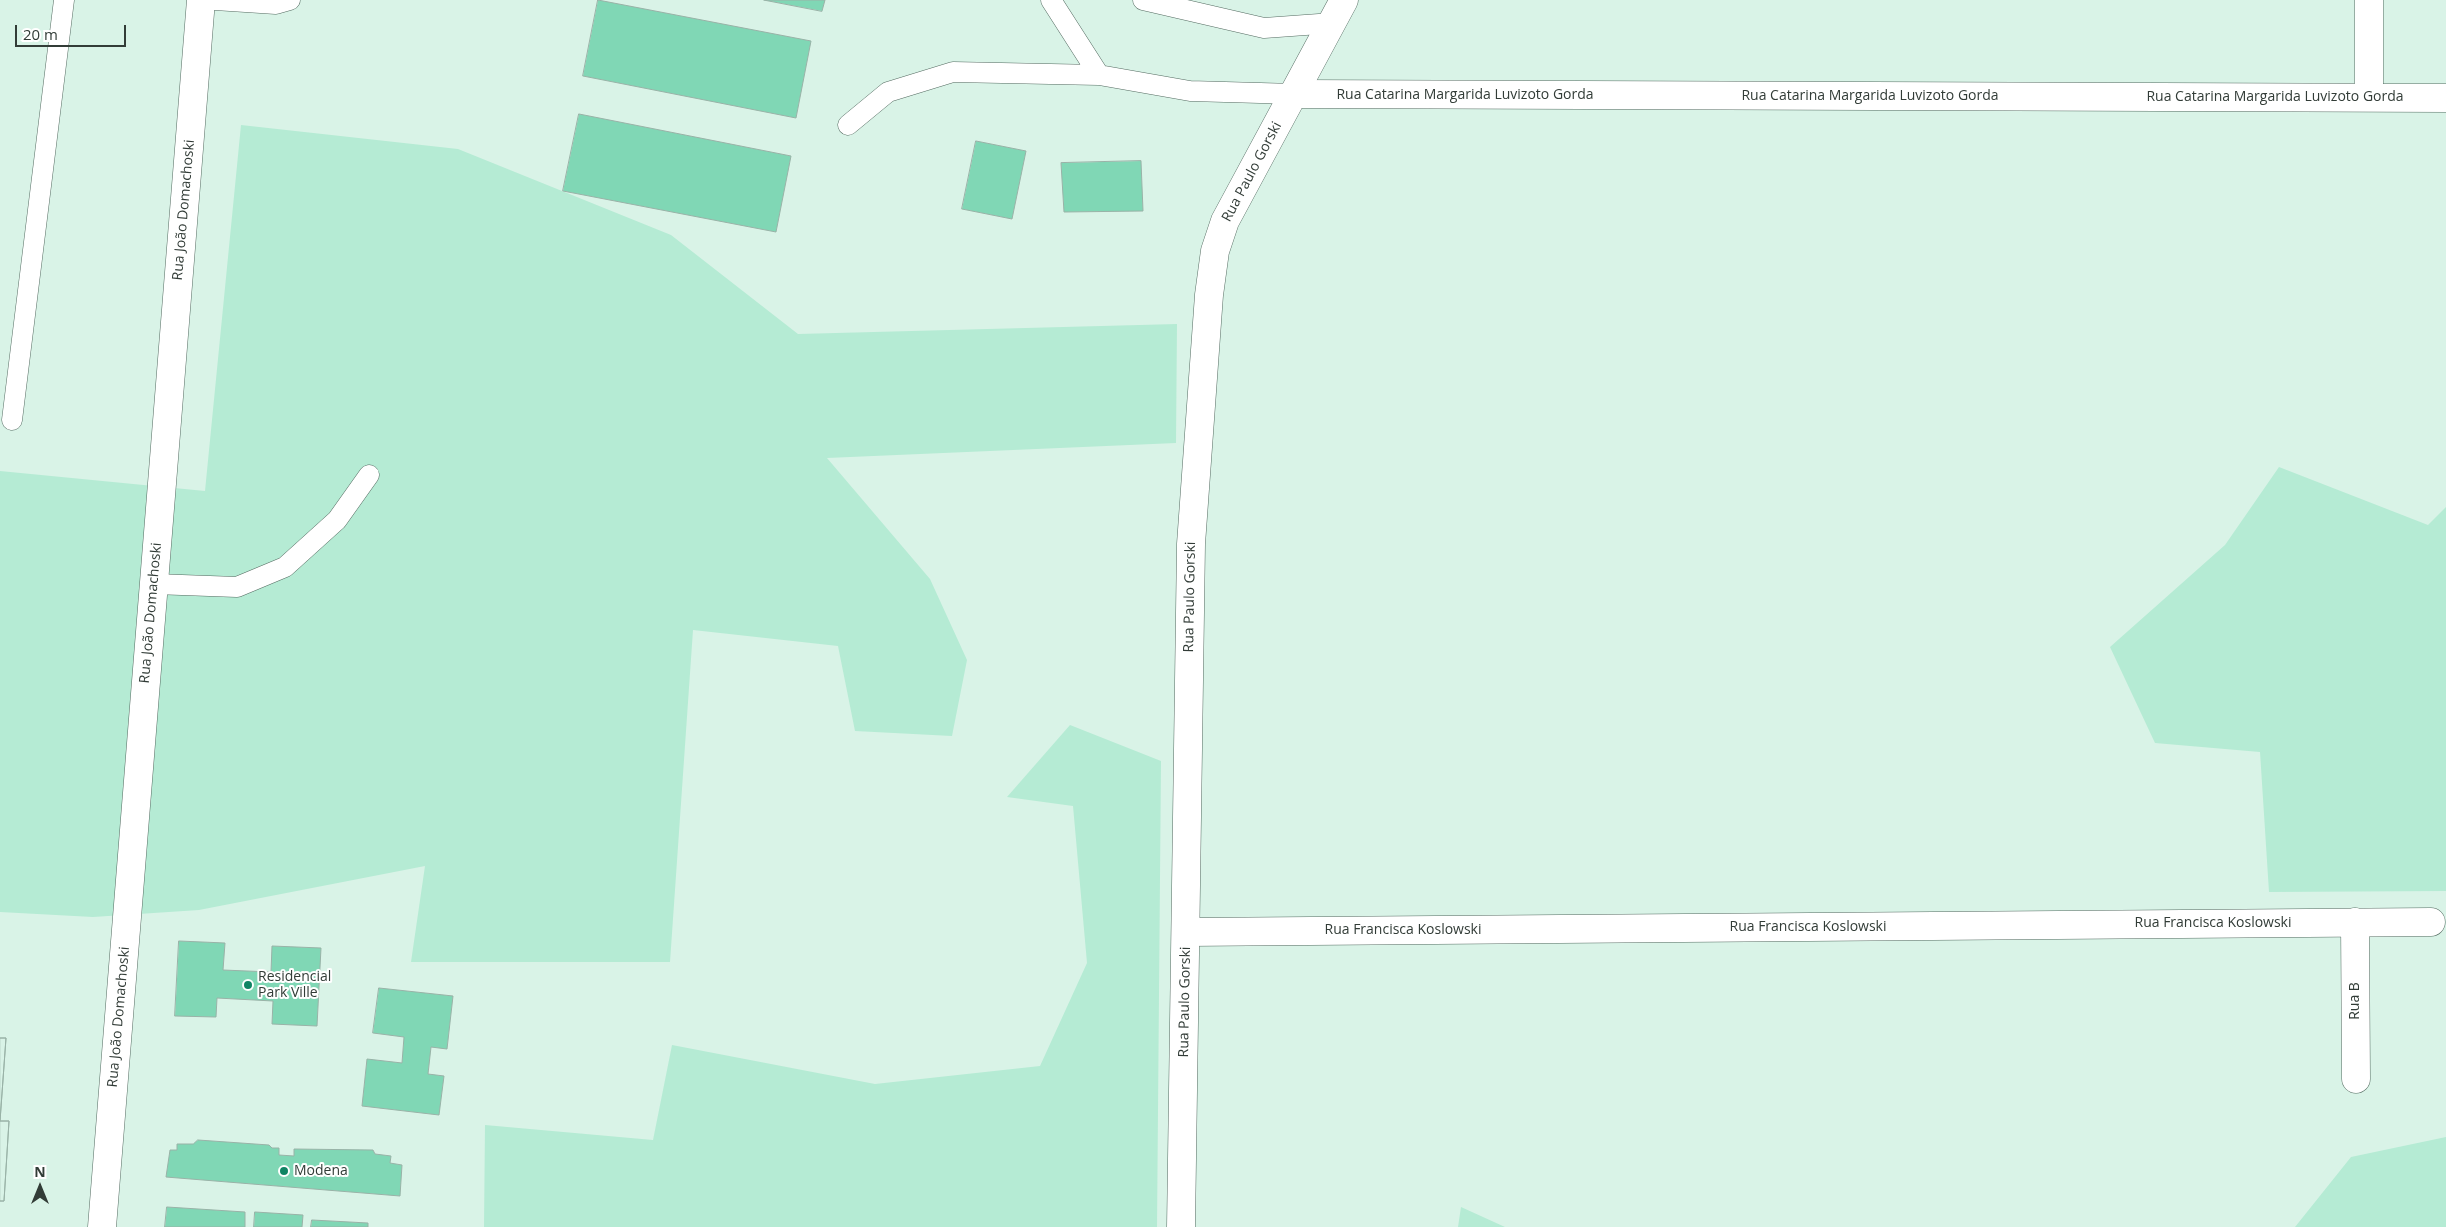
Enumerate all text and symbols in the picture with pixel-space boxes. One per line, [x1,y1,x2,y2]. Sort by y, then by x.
scale bar [18,15,129,47]
text: 20 m [23,24,58,44]
street label: Rua Catarina Margarida Luvizoto Gorda [1336,87,1594,103]
street label: Rua Catarina Margarida Luvizoto Gorda [1741,88,1999,104]
street label: Rua Catarina Margarida Luvizoto Gorda [2146,89,2404,105]
street label: Rua Paulo Gorski [1219,119,1285,225]
street label: Rua João Domachoski [169,139,199,281]
street label: Rua Paulo Gorski [1181,541,1199,653]
street label: Rua João Domachoski [136,542,166,684]
street label: Rua Francisca Koslowski [2134,915,2292,931]
street label: Rua Francisca Koslowski [1729,919,1887,935]
street label: Rua Francisca Koslowski [1324,922,1482,938]
street label: Rua João Domachoski [104,946,134,1088]
street label: Rua Paulo Gorski [1176,946,1194,1058]
place label: Residencial Park Ville [258,969,331,1002]
marker: Residencial Park Ville [242,979,254,991]
street label: Rua B [2347,982,2363,1020]
north arrow [15,1162,65,1212]
text: N [34,1162,46,1181]
place label: Modena [294,1163,348,1179]
marker: Modena [278,1165,290,1177]

